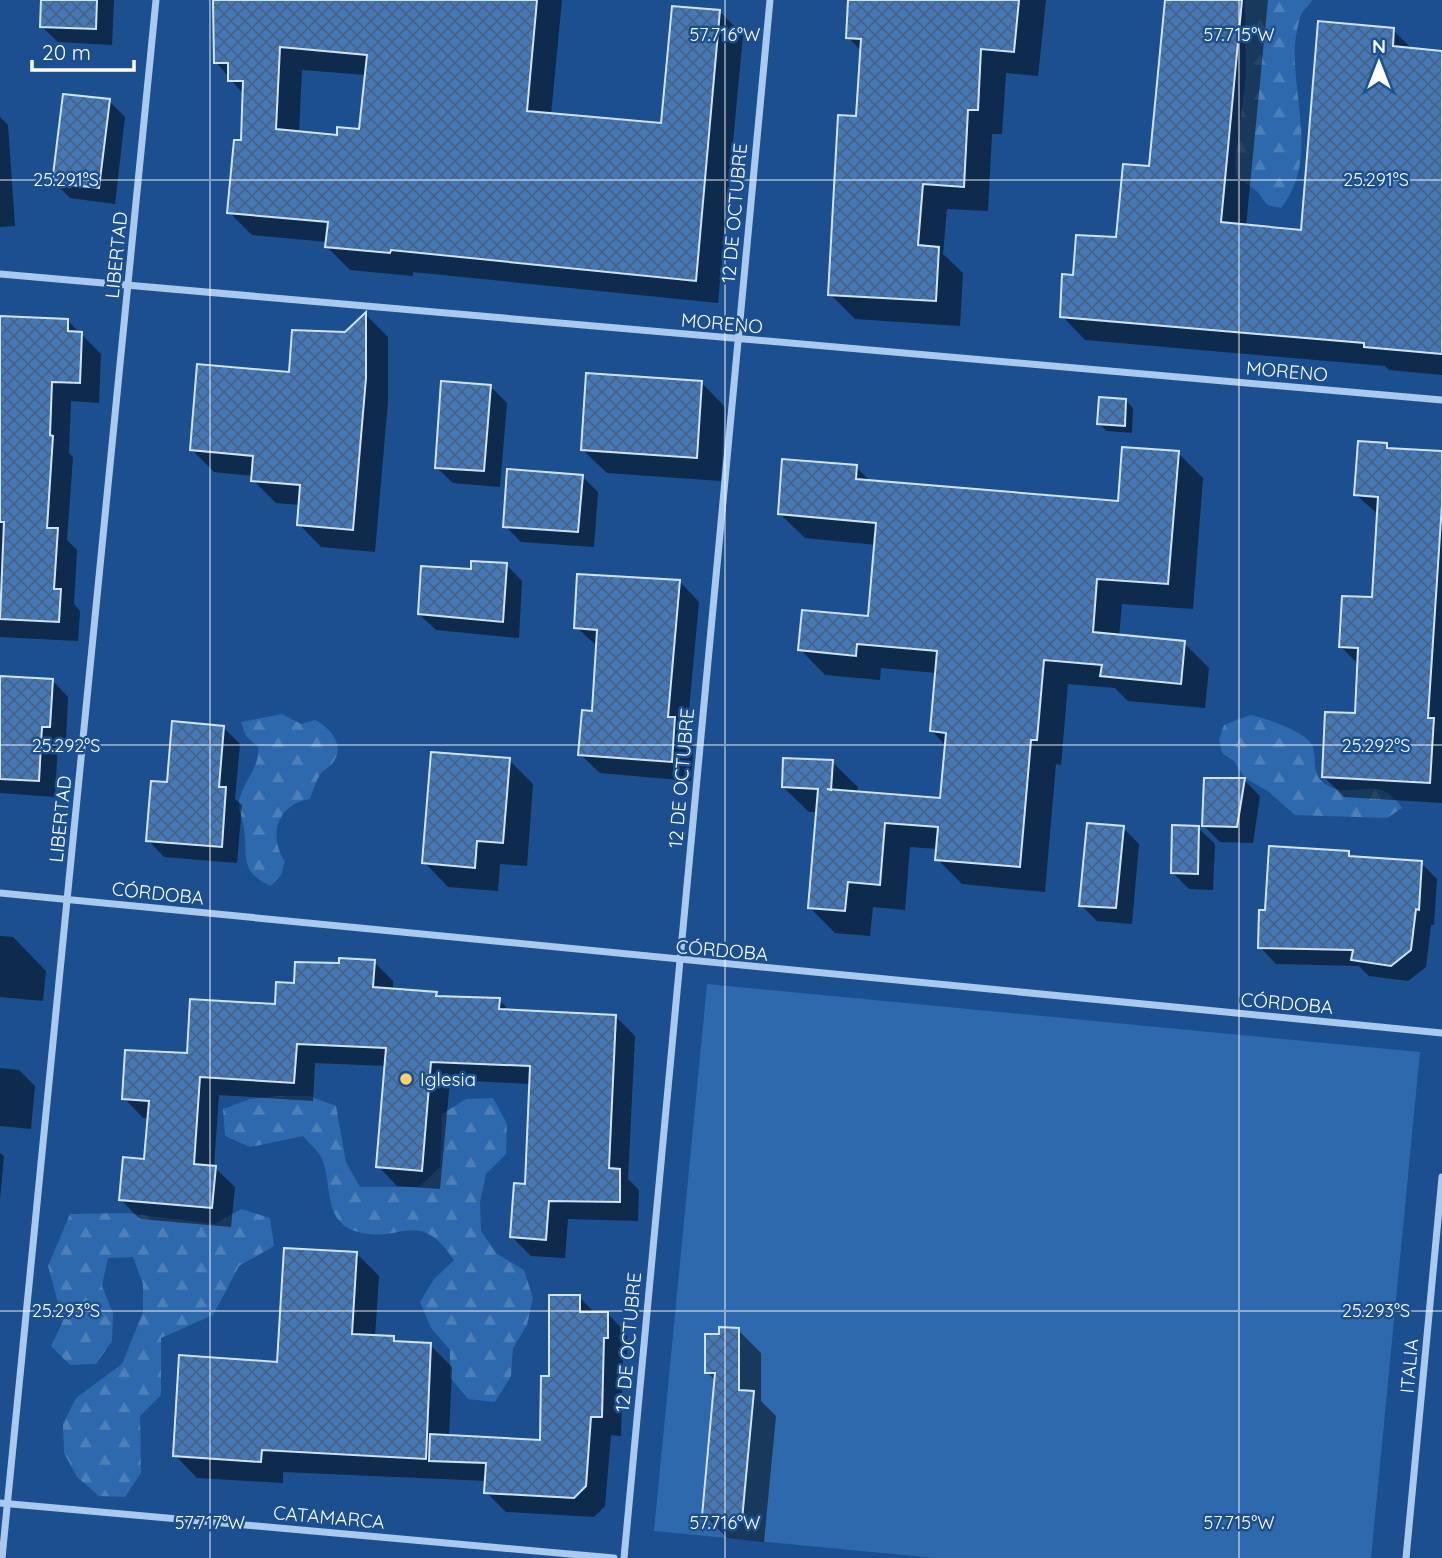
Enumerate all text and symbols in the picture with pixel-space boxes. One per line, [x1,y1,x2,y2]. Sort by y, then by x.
text: 57.716°W [690,23,760,46]
text: 57.715°W [1203,23,1275,46]
scale bar [32,28,133,72]
north arrow [1344,28,1414,98]
text: N [1372,34,1386,58]
text: 20 m [42,39,91,65]
street label: 12 DE OCTUBRE [716,142,752,284]
text: 25.291°S [33,168,99,191]
text: 25.291°S [1343,168,1409,191]
street label: LIBERTAD [100,211,132,299]
street label: MORENO [680,307,764,339]
street label: MORENO [1245,355,1329,387]
street label: 12 DE OCTUBRE [663,707,699,849]
text: 25.292°S [32,734,100,757]
text: 25.292°S [1342,734,1410,757]
street label: LIBERTAD [44,775,76,863]
street label: CÓRDOBA [111,876,205,910]
street label: CÓRDOBA [675,934,769,966]
street label: CÓRDOBA [1240,987,1334,1019]
place label: Iglesia [420,1067,476,1091]
marker: Iglesia [398,1071,414,1087]
street label: 12 DE OCTUBRE [610,1271,646,1413]
text: 25.293°S [32,1299,100,1322]
text: 25.293°S [1342,1299,1410,1322]
street label: ITALIA [1395,1338,1423,1394]
street label: CATAMARCA [272,1500,386,1534]
text: 57.717°W [175,1511,245,1534]
text: 57.716°W [690,1511,760,1534]
text: 57.715°W [1203,1511,1275,1534]

